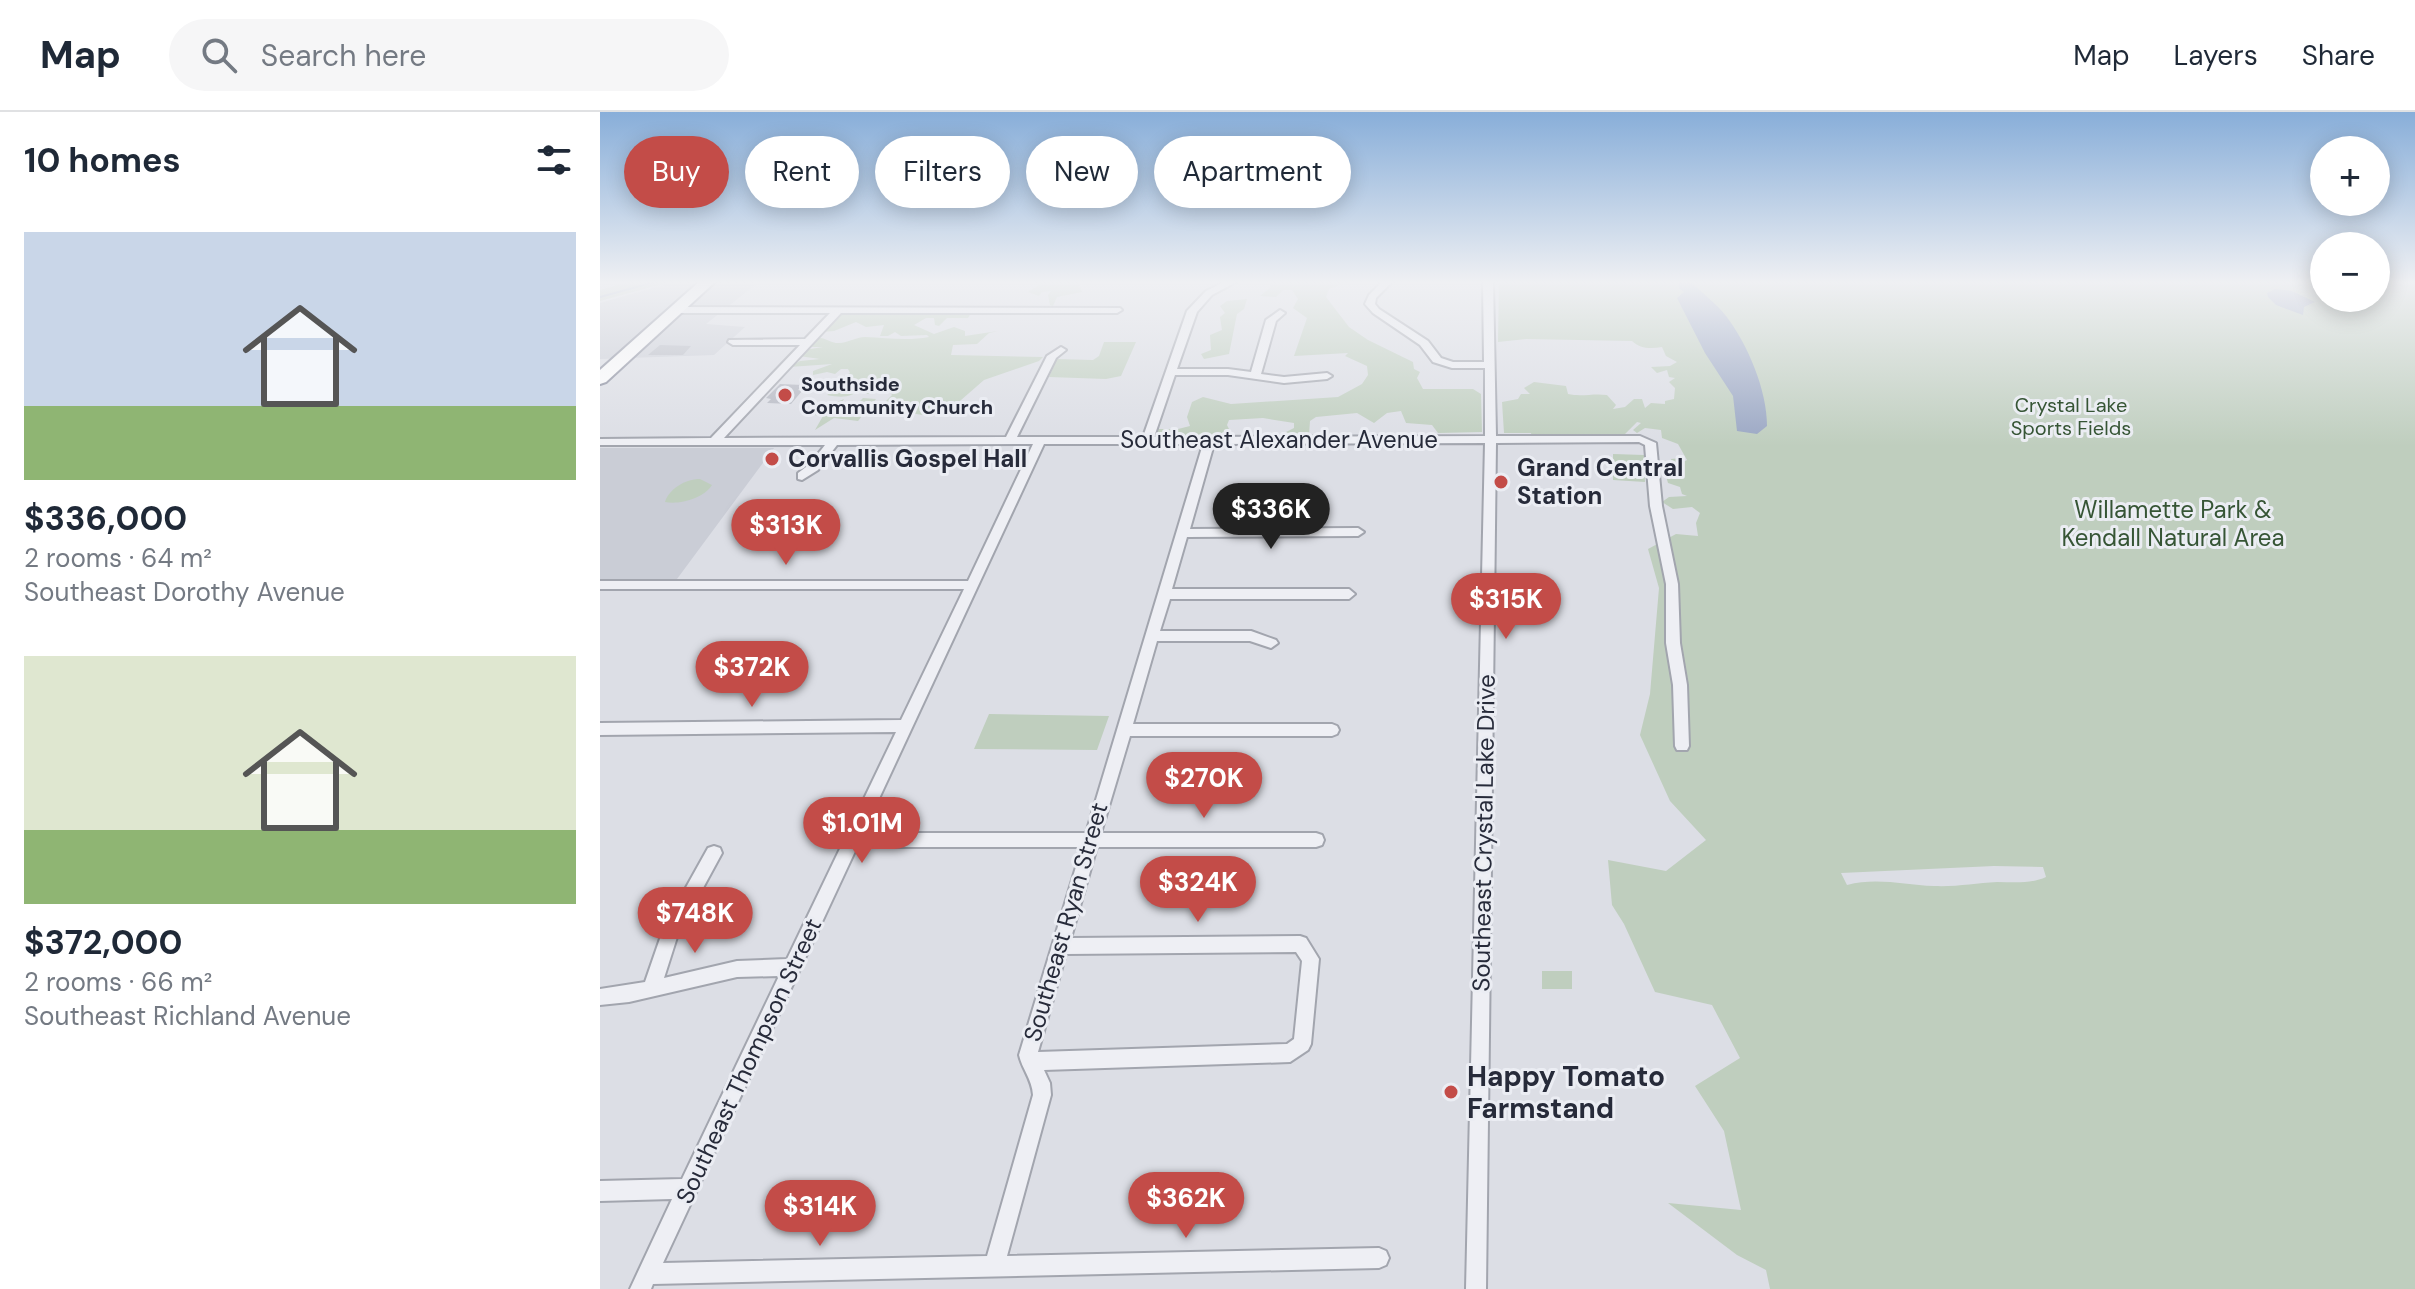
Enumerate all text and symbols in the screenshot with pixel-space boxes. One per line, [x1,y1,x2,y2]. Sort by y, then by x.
search box [169,19,729,91]
text: Map [40,30,121,80]
icon: search [197,33,241,77]
text: Search here [261,36,426,75]
text: Map [2073,37,2130,74]
text: Layers [2174,37,2258,74]
text: Share [2302,37,2375,74]
chip: Buy [624,136,729,208]
chip: Rent [745,136,859,208]
chip: Filters [875,136,1010,208]
chip: New [1026,136,1138,208]
chip: Apartment [1154,136,1351,208]
map controls [2310,136,2390,312]
button: + [2310,136,2390,216]
text: 10 homes [24,138,181,183]
icon: filters [532,138,576,182]
button: − [2310,232,2390,312]
icon: home [228,284,372,428]
place label: Southside Community Church [801,371,993,420]
marker: Southside Community Church [776,386,794,404]
park label: Crystal Lake Sports Fields [2011,392,2131,441]
street label: Southeast Alexander Avenue [1120,424,1438,455]
place label: Corvallis Gospel Hall [788,443,1027,474]
marker: Corvallis Gospel Hall [763,450,781,468]
place label: Grand Central Station [1517,452,1683,511]
marker: Grand Central Station [1492,473,1510,491]
pin: $336K [1215,483,1327,551]
text: $336K [1231,492,1311,526]
park label: Willamette Park & Kendall Natural Area [2061,494,2285,553]
text: $336,000 [24,496,187,541]
pin: $313K [730,499,842,567]
text: $313K [749,508,823,542]
text: 2 rooms · 64 m² [24,541,212,575]
pin: $315K [1450,573,1562,641]
text: Southeast Dorothy Avenue [24,575,345,609]
text: $315K [1469,582,1543,616]
pin: $372K [696,641,808,709]
text: $372K [714,650,790,684]
street label: Southeast Crystal Lake Drive [1465,674,1502,992]
icon: home [228,708,372,852]
pin: $270K [1148,752,1260,820]
text: $270K [1164,761,1244,795]
pin: $1.01M [797,797,927,865]
street label: Southeast Ryan Street [1017,799,1114,1045]
text: $1.01M [821,806,903,840]
pin: $324K [1142,856,1254,924]
text: $324K [1158,865,1238,899]
pin: $748K [639,887,751,955]
text: $748K [656,896,734,930]
street label: Southeast Thompson Street [669,913,828,1208]
text: $372,000 [24,920,182,965]
text: 2 rooms · 66 m² [24,965,212,999]
text: Southeast Richland Avenue [24,999,351,1033]
place label: Happy Tomato Farmstand [1467,1058,1665,1127]
marker: Happy Tomato Farmstand [1442,1083,1460,1101]
pin: $362K [1130,1172,1242,1240]
pin: $314K [764,1180,876,1248]
text: $362K [1146,1181,1226,1215]
text: $314K [783,1189,857,1223]

